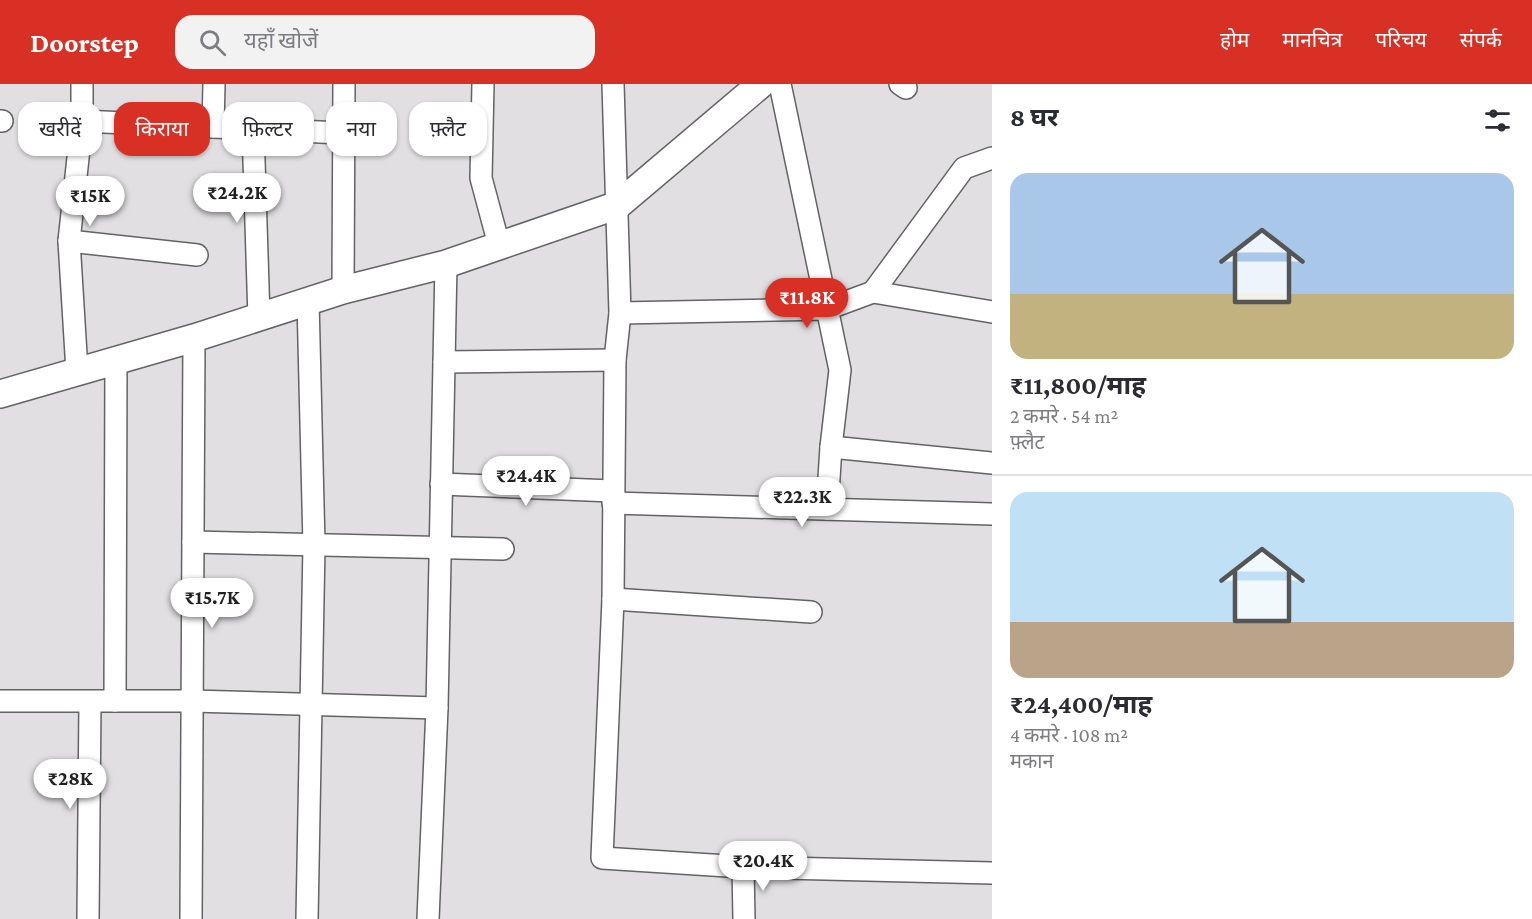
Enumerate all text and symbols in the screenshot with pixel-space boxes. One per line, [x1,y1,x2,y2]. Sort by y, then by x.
search box [175,15,595,69]
icon: search [196,26,229,59]
text: Doorstep [30,27,139,58]
text: यहाँ खोजें [244,28,318,53]
text: होम [1220,28,1249,52]
text: मानचित्र [1282,28,1342,52]
text: परिचय [1375,28,1427,52]
text: संपर्क [1460,28,1502,52]
chip: खरीदें [18,102,102,156]
chip: किराया [114,102,210,156]
chip: फ़िल्टर [222,102,314,156]
chip: नया [326,102,397,156]
chip: फ़्लैट [409,102,487,156]
text: 8 घर [1010,103,1058,132]
icon: filters [1481,104,1514,137]
pin: ₹24.2K [188,173,286,224]
pin: ₹15K [54,176,126,227]
text: ₹24.2K [207,181,267,203]
text: ₹15K [70,184,110,206]
icon: home [1208,212,1316,320]
pin: ₹11.8K [758,278,856,329]
text: ₹11.8K [779,286,835,308]
text: ₹11,800/माह [1010,371,1146,400]
text: 2 कमरे · 54 m² [1010,405,1118,427]
text: फ़्लैट [1010,431,1045,453]
pin: ₹24.4K [477,456,575,507]
text: ₹24.4K [496,464,556,486]
pin: ₹22.3K [753,477,851,528]
text: ₹22.3K [773,485,831,507]
icon: home [1208,531,1316,639]
pin: ₹15.7K [163,578,261,629]
text: ₹15.7K [184,586,240,608]
text: ₹24,400/माह [1010,690,1152,719]
text: 4 कमरे · 108 m² [1010,724,1128,746]
text: मकान [1010,750,1054,772]
pin: ₹28K [34,759,106,810]
text: ₹28K [47,767,93,789]
pin: ₹20.4K [714,841,812,892]
text: ₹20.4K [732,849,794,871]

